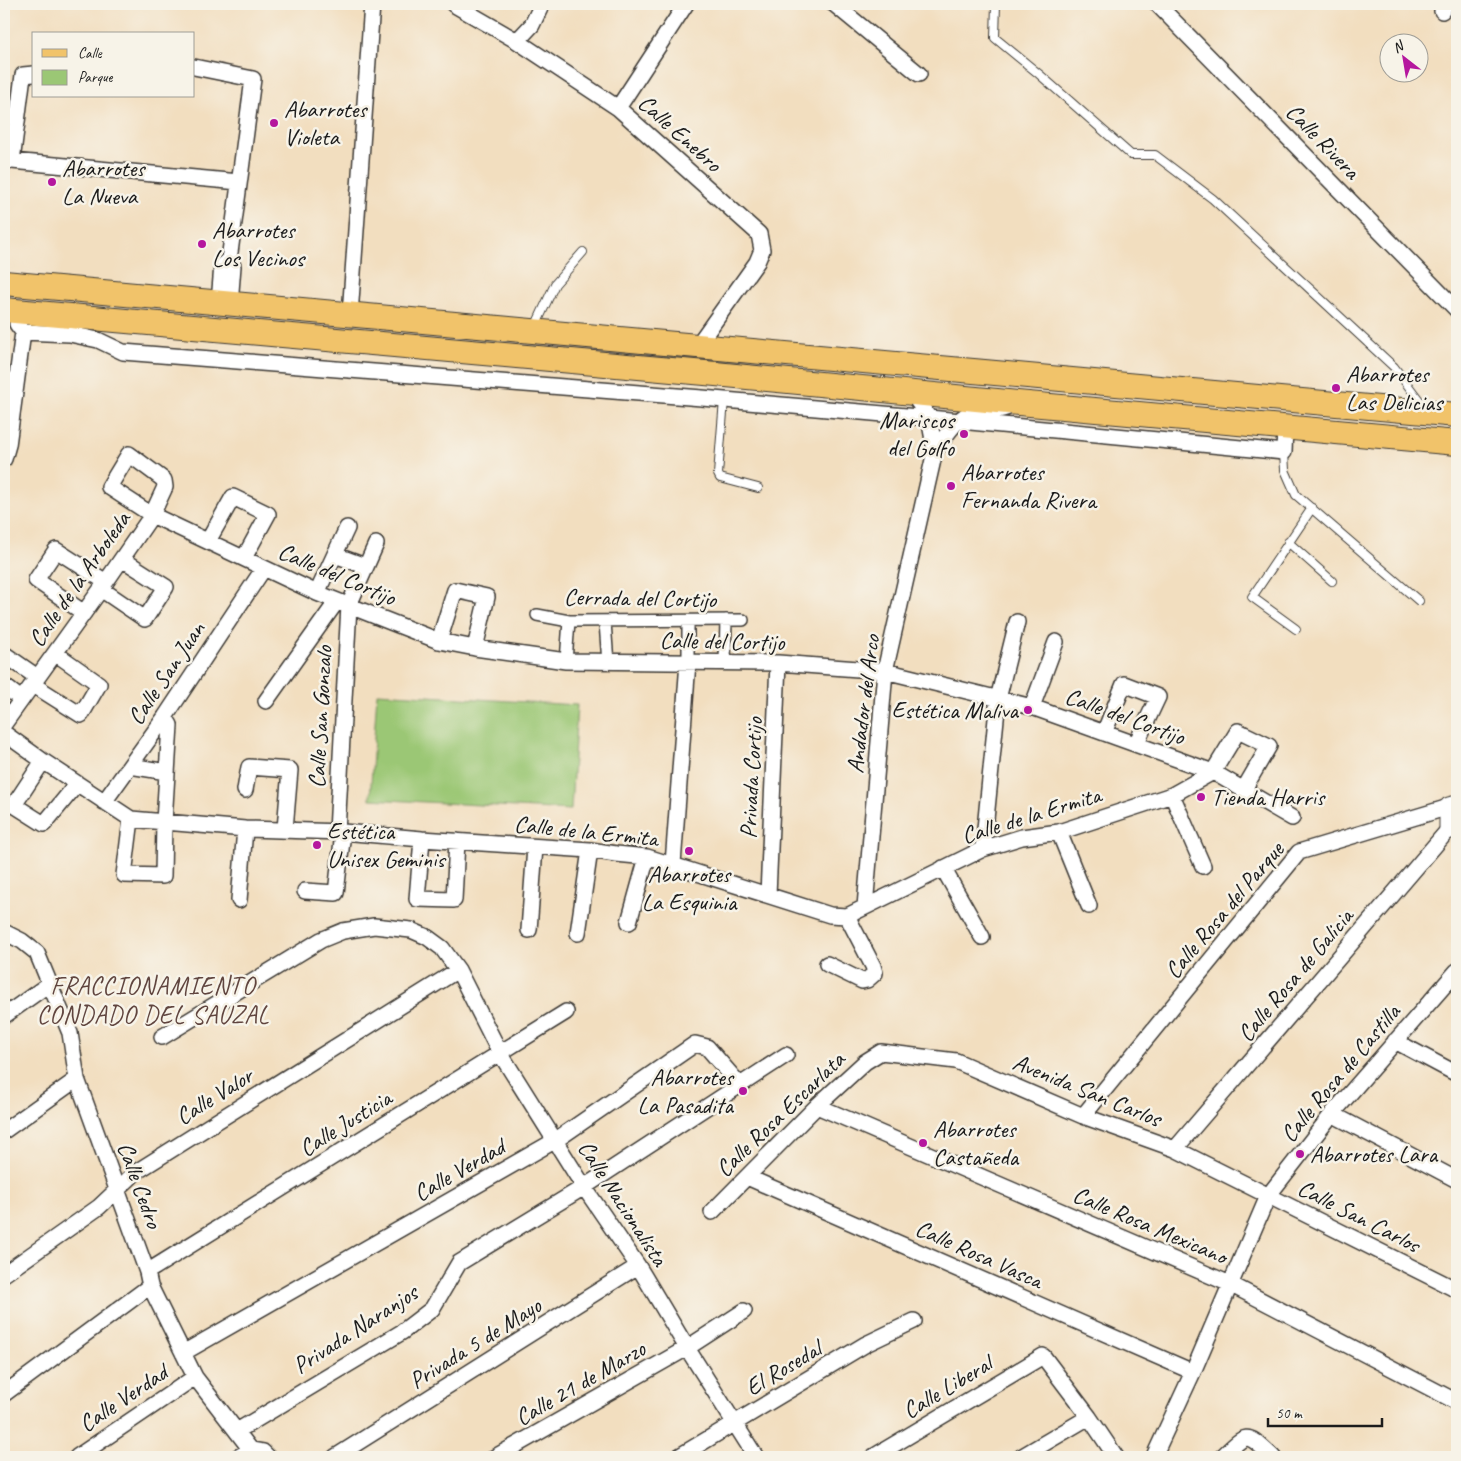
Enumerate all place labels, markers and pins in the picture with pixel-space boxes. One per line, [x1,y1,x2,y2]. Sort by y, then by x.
place label: Abarrotes Violeta [284,94,368,152]
marker: Abarrotes Violeta [268,117,280,129]
place label: Abarrotes La Nueva [62,153,146,211]
marker: Abarrotes La Nueva [46,176,58,188]
place label: Abarrotes Los Vecinos [212,215,307,273]
marker: Abarrotes Los Vecinos [196,238,208,250]
place label: Abarrotes Las Delicias [1346,359,1445,417]
marker: Abarrotes Las Delicias [1330,382,1342,394]
place label: Mariscos del Golfo [879,405,957,463]
marker: Mariscos del Golfo [958,428,970,440]
place label: Abarrotes Fernanda Rivera [961,457,1098,515]
marker: Abarrotes Fernanda Rivera [945,480,957,492]
place label: Estética Maliva [891,695,1019,725]
marker: Estética Maliva [1022,704,1034,716]
place label: Tienda Harris [1211,782,1326,812]
marker: Tienda Harris [1195,791,1207,803]
place label: Estética Unisex Geminis [327,816,447,874]
marker: Estética Unisex Geminis [311,839,323,851]
marker: Abarrotes La Esquinia [683,845,695,857]
place label: Abarrotes La Esquinia [642,859,738,917]
place label: Abarrotes La Pasadita [637,1062,735,1120]
marker: Abarrotes La Pasadita [737,1085,749,1097]
place label: Abarrotes Castañeda [933,1114,1020,1172]
marker: Abarrotes Castañeda [917,1137,929,1149]
place label: Abarrotes Lara [1310,1139,1439,1169]
marker: Abarrotes Lara [1294,1148,1306,1160]

